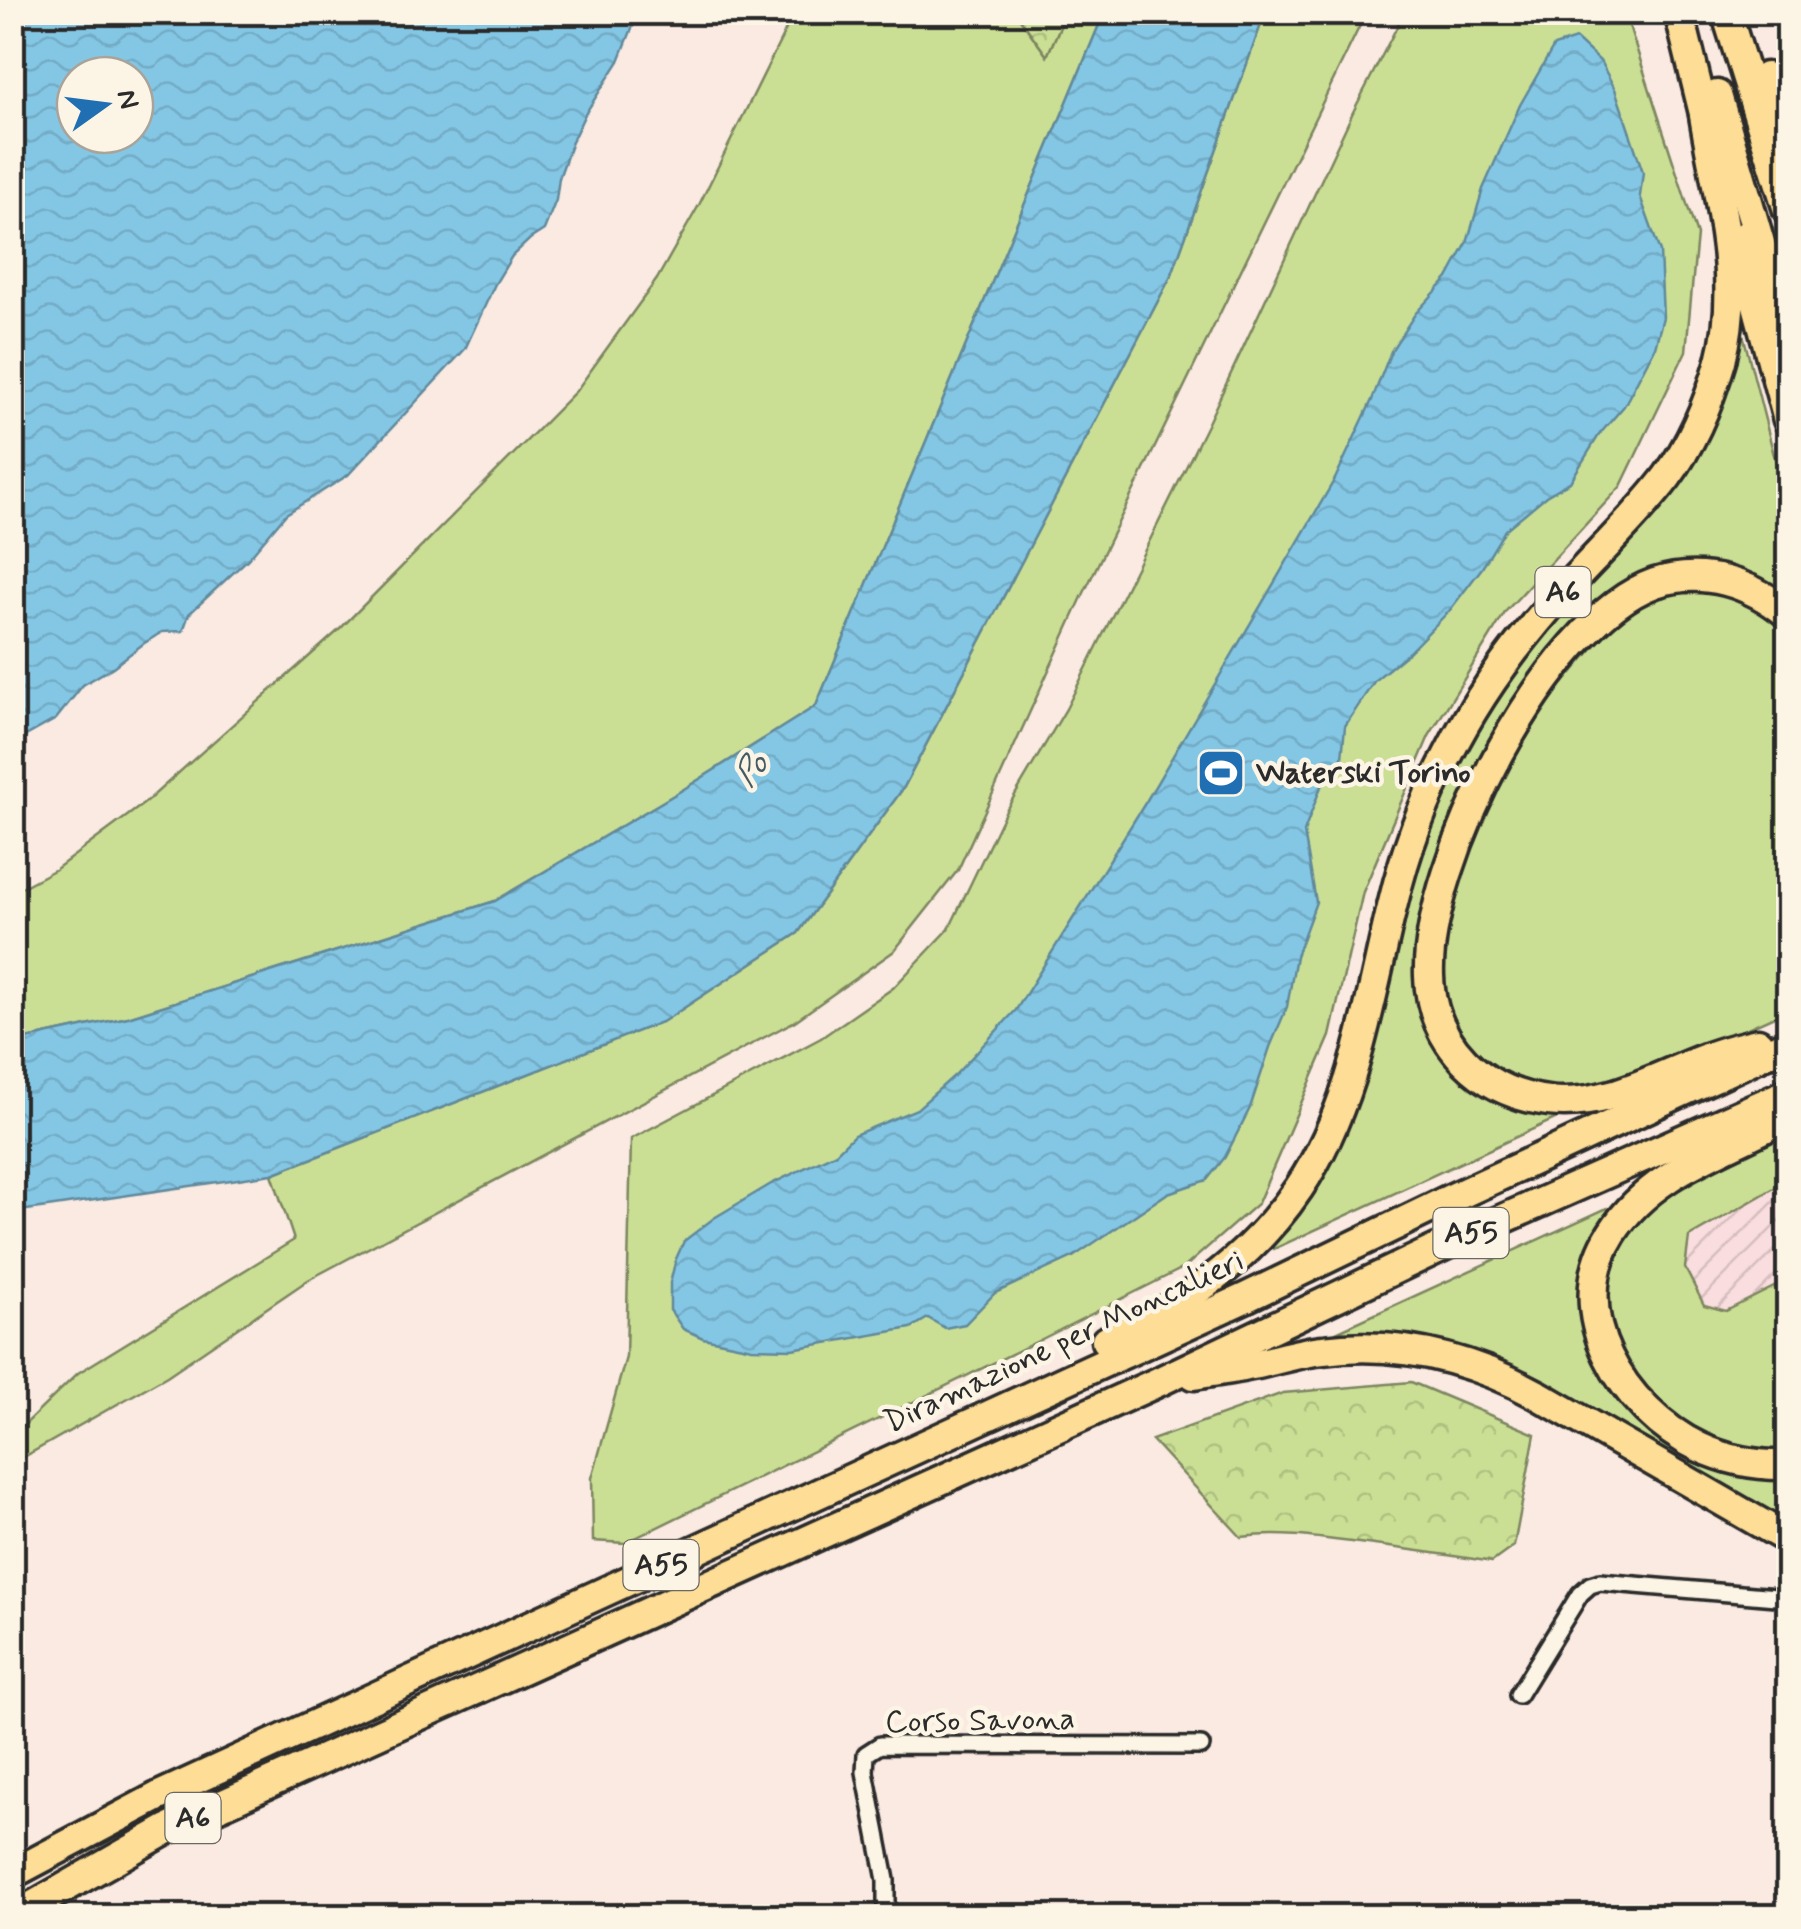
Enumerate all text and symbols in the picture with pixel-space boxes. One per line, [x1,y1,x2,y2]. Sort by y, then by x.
north arrow [55,55,155,155]
text: N [107,86,147,113]
road number: A6 [1536,567,1590,617]
water label: Po [724,742,780,797]
sports icon: Waterski Torino [1195,747,1247,799]
place label: Waterski Torino [1256,752,1471,794]
road number: A55 [1434,1208,1508,1258]
street label: Diramazione per Moncalieri [877,1240,1251,1444]
road number: A55 [624,1540,698,1590]
street label: Corso Savona [885,1698,1075,1744]
road number: A6 [166,1793,220,1843]

